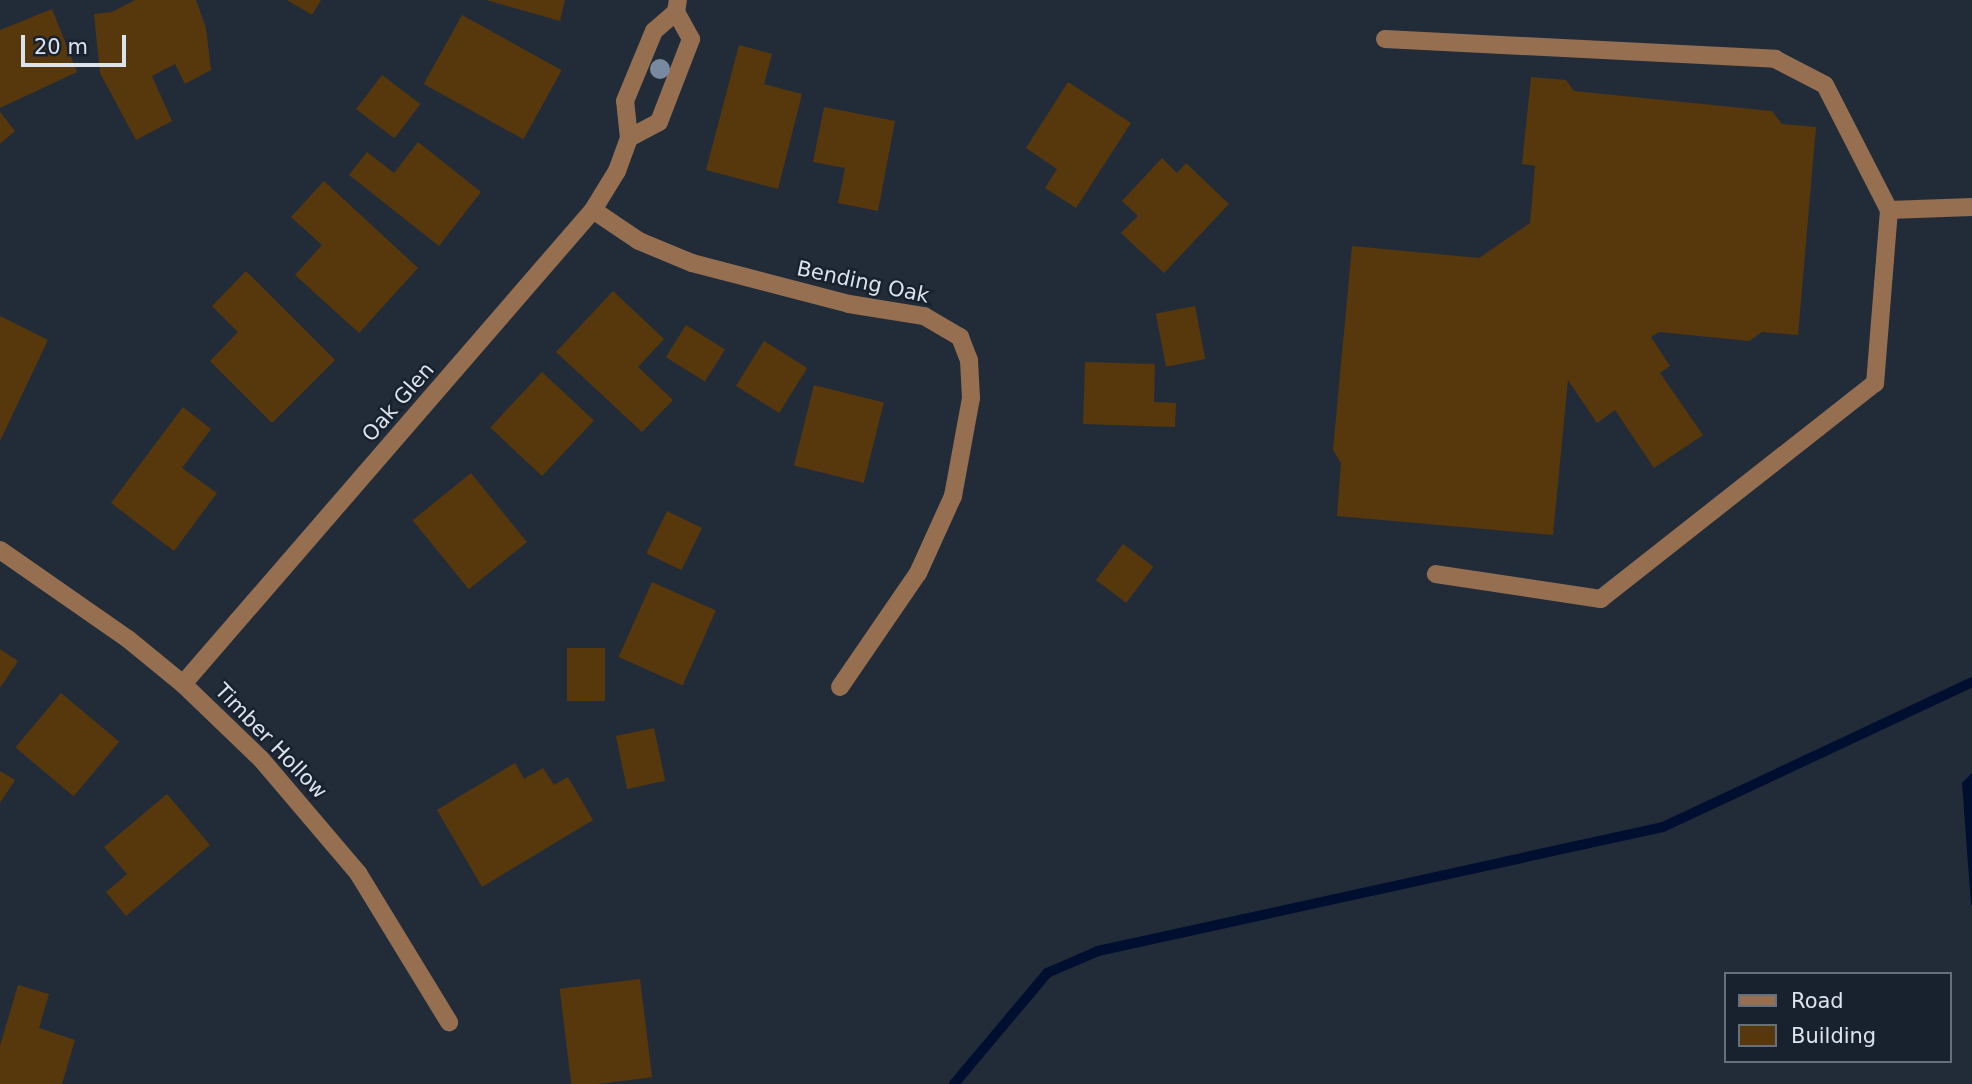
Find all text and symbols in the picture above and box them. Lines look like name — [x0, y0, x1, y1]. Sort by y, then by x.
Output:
scale bar — [24, 21, 130, 65]
text: 20 m — [34, 35, 88, 59]
street label: Bending Oak — [795, 256, 931, 308]
street label: Oak Glen — [357, 357, 439, 447]
street label: Timber Hollow — [210, 678, 332, 804]
legend — [1724, 972, 1951, 1063]
text: Road — [1791, 989, 1844, 1013]
text: Building — [1791, 1024, 1876, 1048]

